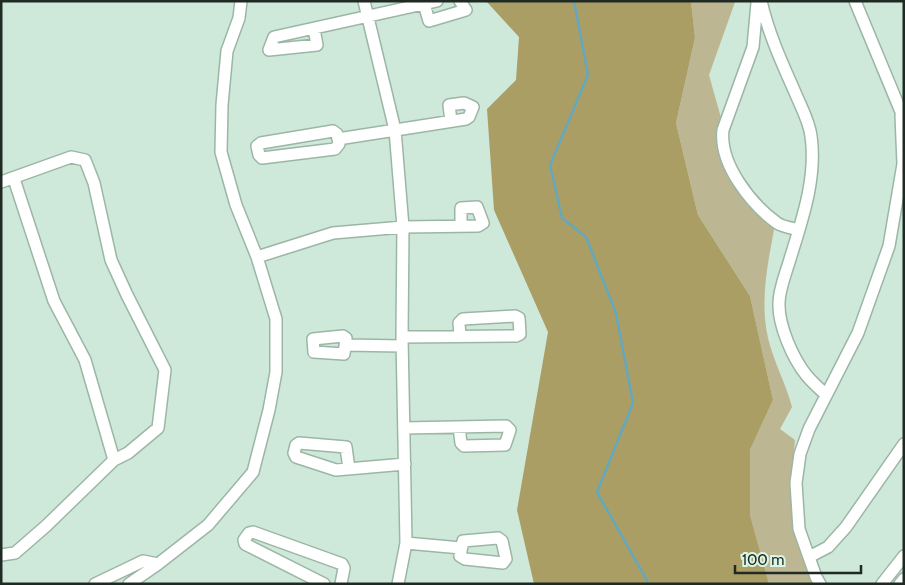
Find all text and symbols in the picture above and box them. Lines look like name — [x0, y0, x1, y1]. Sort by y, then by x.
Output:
scale bar — [735, 542, 861, 574]
text: 100 m — [742, 551, 784, 569]

